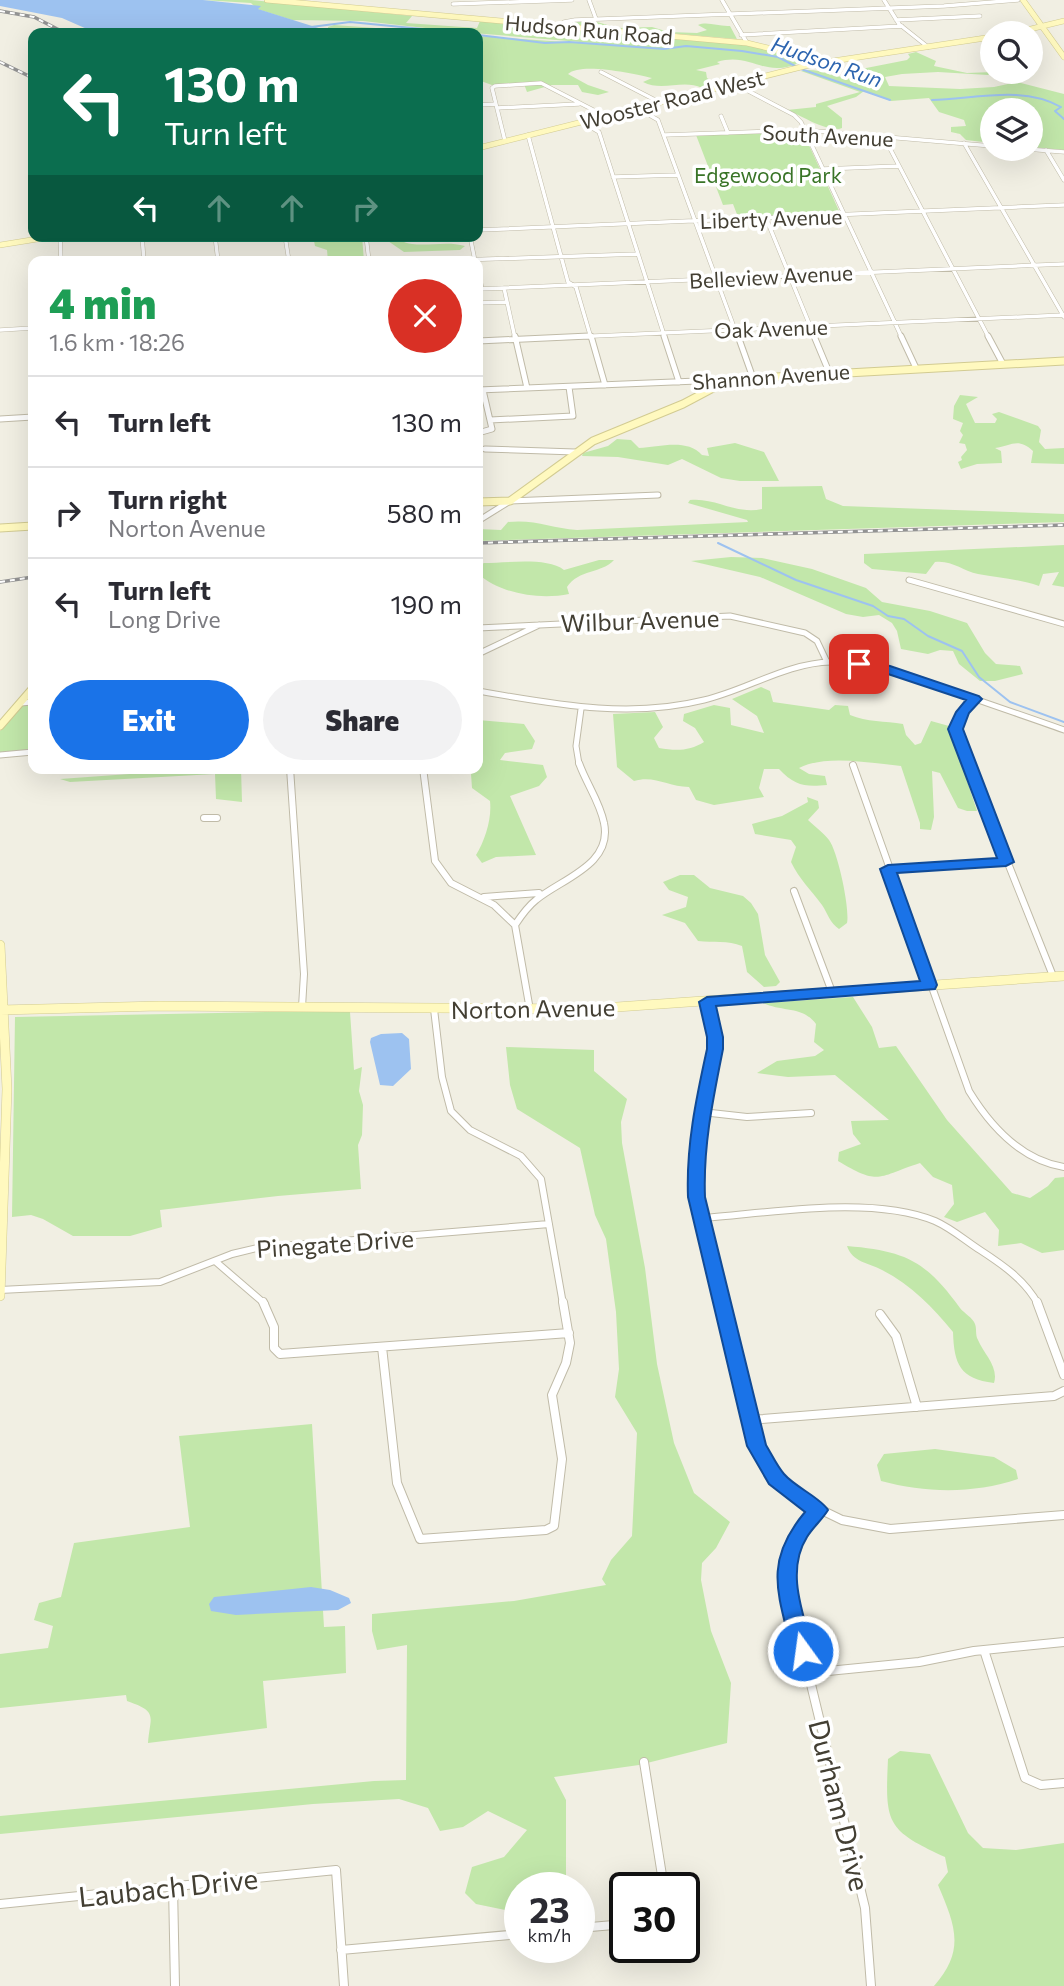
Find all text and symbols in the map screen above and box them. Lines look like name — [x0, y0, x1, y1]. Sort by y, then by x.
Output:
street label: Hudson Run Road — [504, 9, 674, 49]
map controls — [980, 21, 1043, 161]
button: search — [980, 21, 1043, 84]
water label: Hudson Run — [768, 30, 886, 92]
text: 130 m — [164, 52, 299, 112]
icon: left — [49, 56, 140, 147]
street label: Wooster Road West — [578, 64, 766, 134]
button: layers — [980, 98, 1043, 161]
text: Turn left — [164, 112, 288, 152]
street label: South Avenue — [762, 119, 894, 151]
park label: Edgewood Park — [694, 162, 842, 187]
icon: left — [127, 189, 165, 227]
icon: ahead — [200, 189, 238, 227]
icon: ahead — [273, 189, 311, 227]
icon: right — [346, 189, 384, 227]
street label: Liberty Avenue — [699, 203, 843, 233]
street label: Belleview Avenue — [688, 259, 854, 293]
text: 4 min — [49, 276, 156, 328]
button: close — [388, 279, 462, 353]
street label: Oak Avenue — [714, 314, 828, 342]
text: 1.6 km · 18:26 — [49, 328, 185, 356]
street label: Shannon Avenue — [691, 358, 851, 394]
icon: left — [49, 403, 87, 441]
text: Turn left — [108, 406, 211, 437]
text: 130 m — [391, 406, 462, 437]
text: Turn right — [108, 483, 227, 514]
icon: right — [49, 494, 87, 532]
text: 580 m — [387, 497, 462, 528]
text: Norton Avenue — [108, 514, 266, 542]
text: Turn left — [108, 574, 211, 605]
icon: left — [49, 585, 87, 623]
text: 190 m — [390, 588, 462, 619]
street label: Wilbur Avenue — [560, 603, 720, 637]
text: Long Drive — [108, 605, 221, 633]
pin — [829, 634, 889, 694]
icon: arrive — [840, 645, 878, 683]
button: Exit — [49, 680, 249, 760]
button: Share — [263, 680, 462, 760]
street label: Norton Avenue — [451, 992, 615, 1024]
street label: Pinegate Drive — [255, 1223, 415, 1263]
position arrow — [766, 1614, 840, 1688]
street label: Durham Drive — [802, 1716, 878, 1894]
street label: Laubach Drive — [77, 1861, 259, 1913]
speed limit sign: 30 — [609, 1872, 700, 1963]
text: 23 — [529, 1887, 570, 1930]
text: km/h — [528, 1924, 571, 1946]

